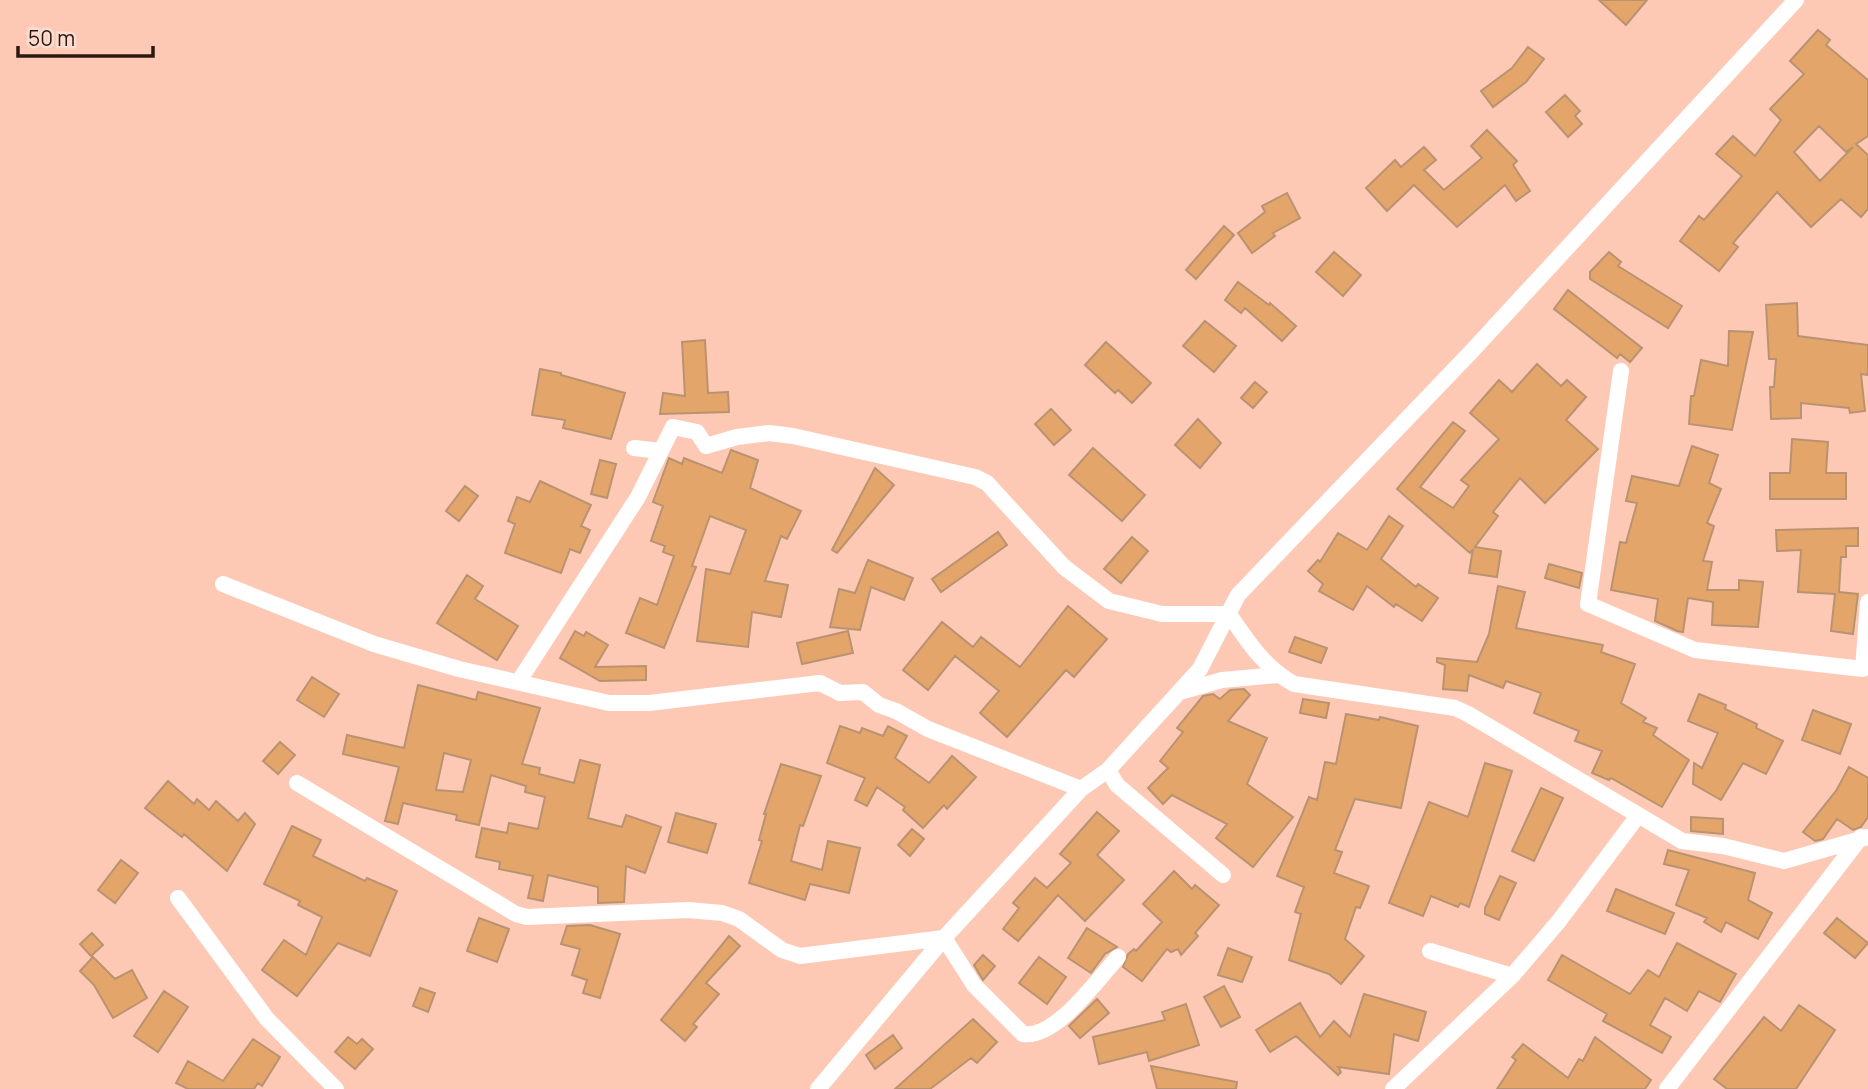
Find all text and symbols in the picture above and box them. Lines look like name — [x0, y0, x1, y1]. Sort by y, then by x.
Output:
scale bar — [18, 14, 152, 58]
text: 50 m — [28, 24, 75, 52]

